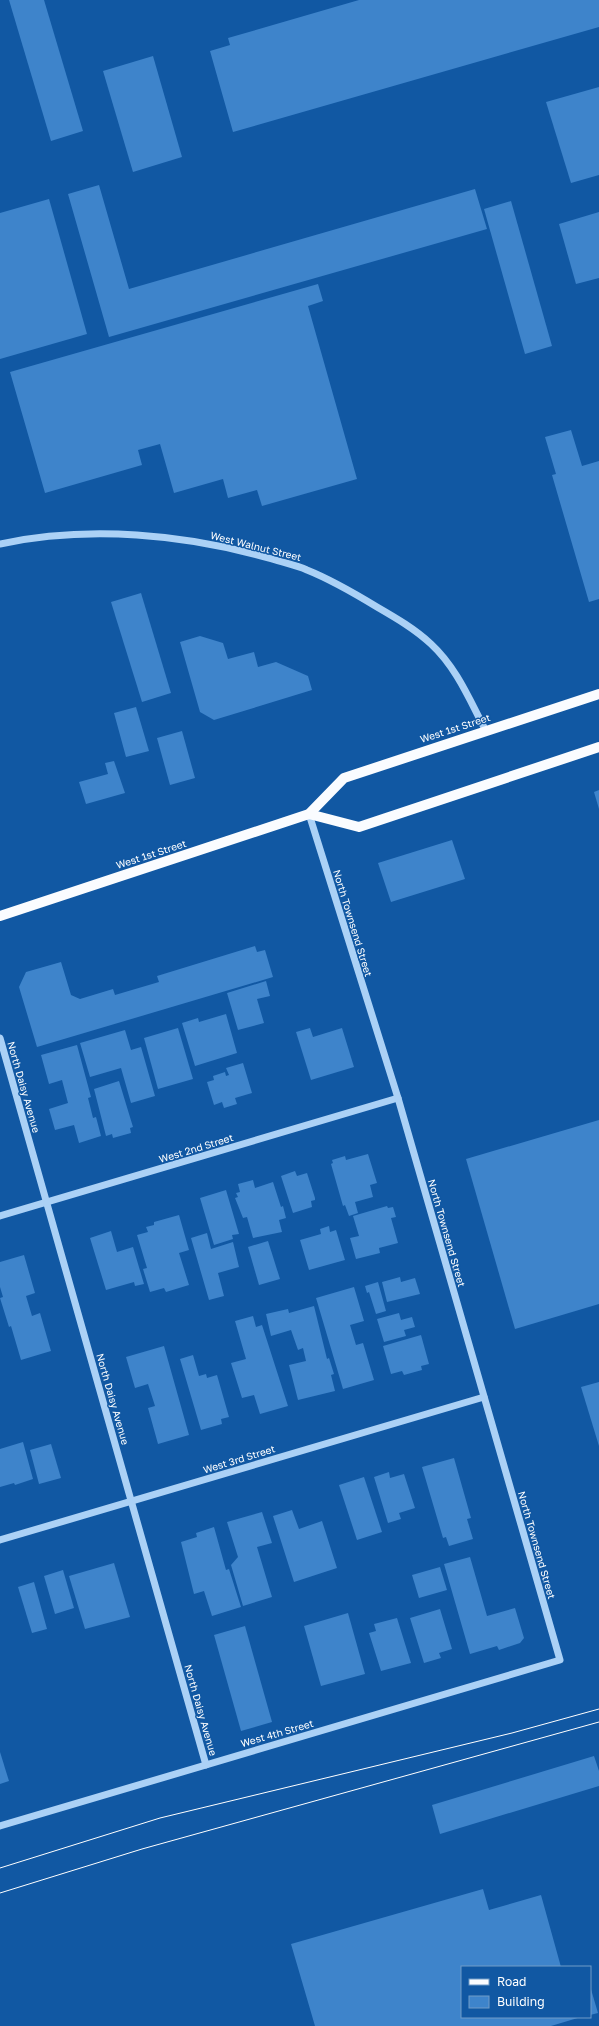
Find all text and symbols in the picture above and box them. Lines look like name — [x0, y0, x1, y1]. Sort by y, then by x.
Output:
street label: West Walnut Street — [209, 529, 303, 563]
street label: West 1st Street — [418, 711, 492, 745]
street label: West 1st Street — [114, 837, 188, 871]
street label: North Townsend Street — [331, 868, 375, 978]
street label: North Daisy Avenue — [5, 1040, 43, 1134]
street label: West 2nd Street — [157, 1131, 235, 1165]
street label: North Townsend Street — [426, 1178, 468, 1288]
street label: North Daisy Avenue — [94, 1352, 132, 1446]
street label: West 3rd Street — [202, 1442, 276, 1476]
street label: North Townsend Street — [516, 1490, 558, 1600]
street label: North Daisy Avenue — [182, 1663, 220, 1757]
street label: West 4th Street — [239, 1717, 315, 1749]
legend — [461, 1966, 591, 2018]
text: Road — [497, 1974, 526, 1989]
text: Building — [497, 1994, 545, 2009]

